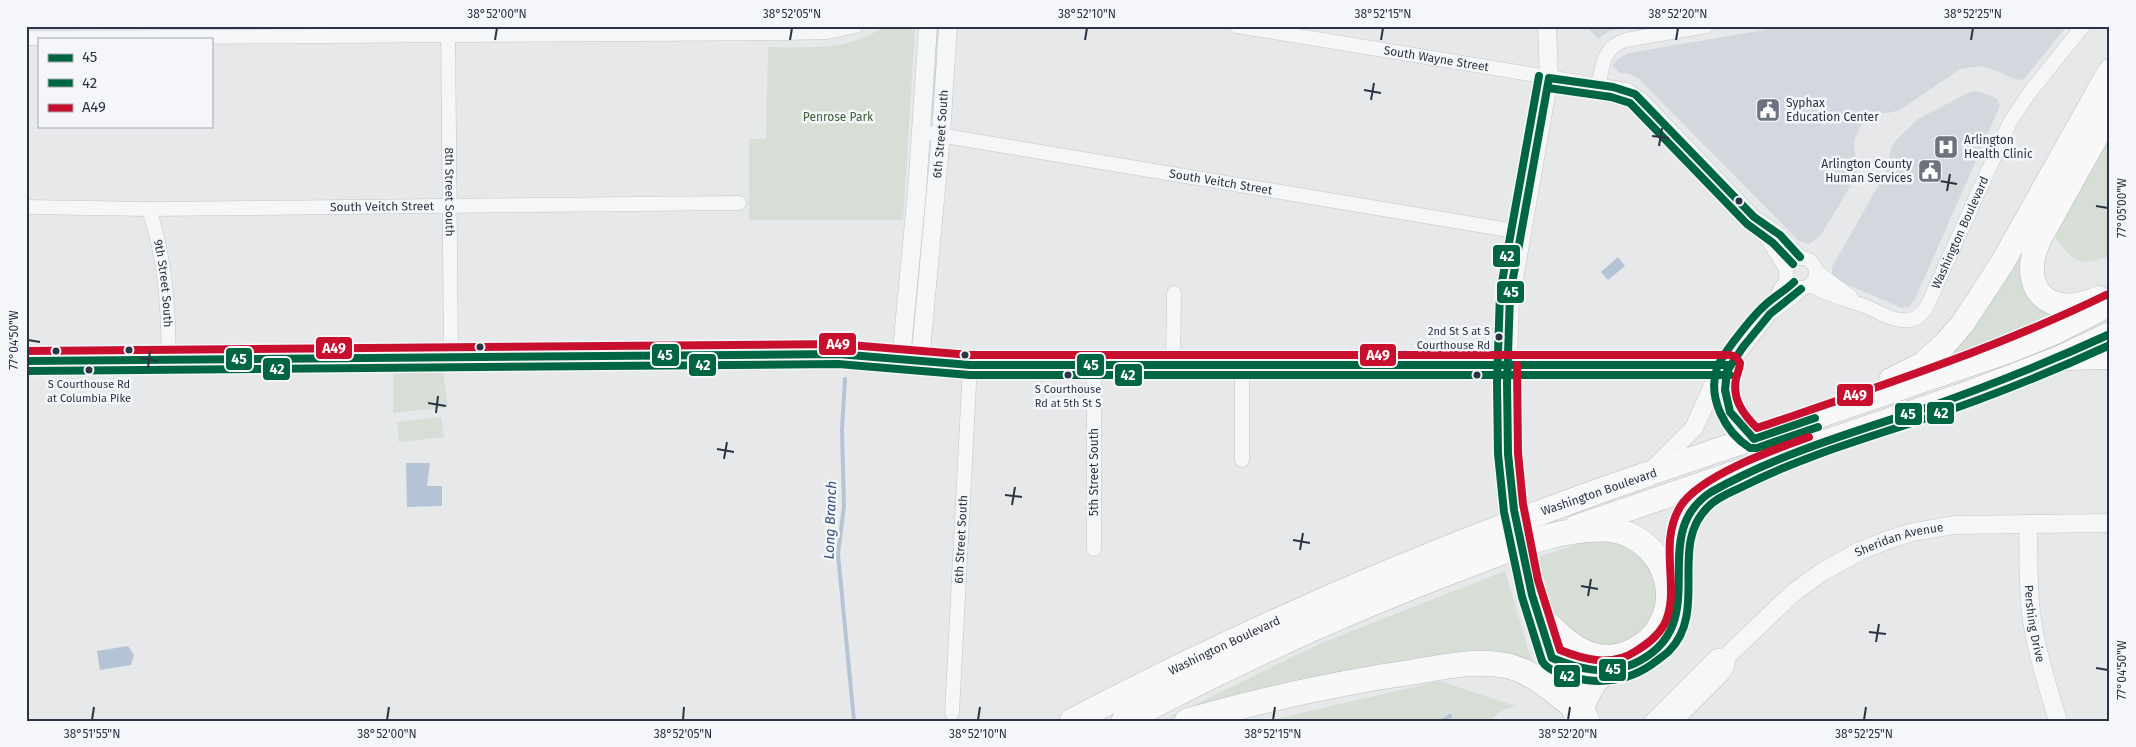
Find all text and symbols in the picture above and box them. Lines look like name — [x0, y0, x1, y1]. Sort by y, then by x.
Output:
text: 38°52'00"N — [467, 7, 527, 21]
text: 38°52'05"N — [763, 7, 821, 21]
text: 38°52'10"N — [1058, 7, 1116, 21]
text: 38°52'15"N — [1354, 7, 1412, 21]
text: 38°52'20"N — [1649, 7, 1707, 21]
text: 38°52'25"N — [1944, 7, 2002, 21]
legend — [38, 38, 212, 128]
street label: South Wayne Street — [1383, 43, 1491, 74]
text: 45 — [82, 48, 97, 66]
text: 42 — [82, 74, 97, 92]
street label: 6th Street South — [930, 89, 951, 179]
place label: Syphax Education Center — [1786, 96, 1879, 124]
public building icon: Syphax Education Center — [1755, 97, 1781, 123]
text: A49 — [82, 98, 106, 116]
park label: Penrose Park — [803, 110, 874, 124]
place label: Arlington Health Clinic — [1964, 133, 2033, 161]
hospital icon: Arlington Health Clinic — [1933, 134, 1959, 160]
street label: 8th Street South — [442, 147, 457, 237]
place label: Arlington County Human Services — [1821, 157, 1912, 185]
public building icon: Arlington County Human Services — [1917, 158, 1943, 184]
street label: South Veitch Street — [1168, 167, 1274, 198]
street label: Washington Boulevard — [1929, 174, 1992, 291]
text: 77°05'00"W — [2115, 178, 2129, 238]
unlabelled marker — [1734, 196, 1744, 206]
street label: South Veitch Street — [330, 199, 435, 214]
street label: 9th Street South — [151, 238, 175, 328]
line badge: 42 — [1492, 244, 1521, 268]
text: 42 — [1500, 248, 1514, 265]
line badge: 45 — [1496, 280, 1525, 304]
text: 45 — [1503, 284, 1519, 301]
text: 77°04'50"W — [7, 310, 21, 370]
place label: 2nd St S at S Courthouse Rd — [1417, 325, 1490, 352]
line badge: A49 — [818, 332, 857, 356]
marker: 2nd St S at S Courthouse Rd — [1494, 332, 1504, 342]
line badge: A49 — [315, 336, 353, 360]
text: A49 — [825, 336, 850, 353]
text: A49 — [321, 340, 346, 357]
unlabelled marker — [475, 342, 485, 352]
line badge: 45 — [651, 343, 680, 367]
line badge: A49 — [1359, 343, 1397, 367]
unlabelled marker — [124, 345, 134, 355]
unlabelled marker — [51, 346, 61, 356]
line badge: 45 — [225, 347, 253, 371]
text: 45 — [657, 347, 673, 364]
text: A49 — [1365, 347, 1390, 364]
unlabelled marker — [960, 350, 970, 360]
text: 45 — [231, 351, 247, 368]
line badge: 42 — [688, 353, 717, 377]
line badge: 45 — [1076, 353, 1105, 377]
line badge: 42 — [262, 357, 291, 381]
text: 42 — [696, 357, 710, 374]
text: 45 — [1083, 357, 1099, 374]
text: 42 — [270, 361, 284, 378]
line badge: 42 — [1114, 363, 1143, 387]
marker: S Courthouse Rd at Columbia Pike — [84, 365, 94, 375]
text: 42 — [1121, 367, 1135, 384]
marker: S Courthouse Rd at 5th St S — [1063, 370, 1073, 380]
unlabelled marker — [1472, 370, 1482, 380]
place label: S Courthouse Rd at Columbia Pike — [47, 378, 131, 405]
place label: S Courthouse Rd at 5th St S — [1035, 383, 1101, 410]
line badge: A49 — [1836, 383, 1874, 407]
text: A49 — [1842, 387, 1867, 404]
line badge: 42 — [1926, 401, 1955, 425]
line badge: 45 — [1894, 402, 1923, 426]
text: 42 — [1934, 405, 1948, 422]
text: 45 — [1900, 406, 1916, 423]
street label: 5th Street South — [1087, 428, 1101, 516]
street label: Washington Boulevard — [1539, 466, 1659, 518]
water label: Long Branch — [821, 480, 840, 560]
street label: 6th Street South — [952, 495, 970, 584]
street label: Sheridan Avenue — [1852, 520, 1944, 560]
street label: Pershing Drive — [2022, 585, 2048, 664]
street label: Washington Boulevard — [1166, 613, 1282, 678]
text: 77°04'50"W — [2115, 640, 2129, 700]
line badge: 45 — [1598, 658, 1627, 682]
text: 45 — [1605, 661, 1621, 678]
line badge: 42 — [1553, 664, 1581, 688]
text: 42 — [1560, 668, 1574, 685]
text: 38°51'55"N — [64, 727, 120, 741]
text: 38°52'00"N — [357, 727, 417, 741]
text: 38°52'05"N — [654, 727, 712, 741]
text: 38°52'10"N — [949, 727, 1007, 741]
text: 38°52'15"N — [1244, 727, 1302, 741]
text: 38°52'20"N — [1539, 727, 1597, 741]
text: 38°52'25"N — [1835, 727, 1893, 741]

